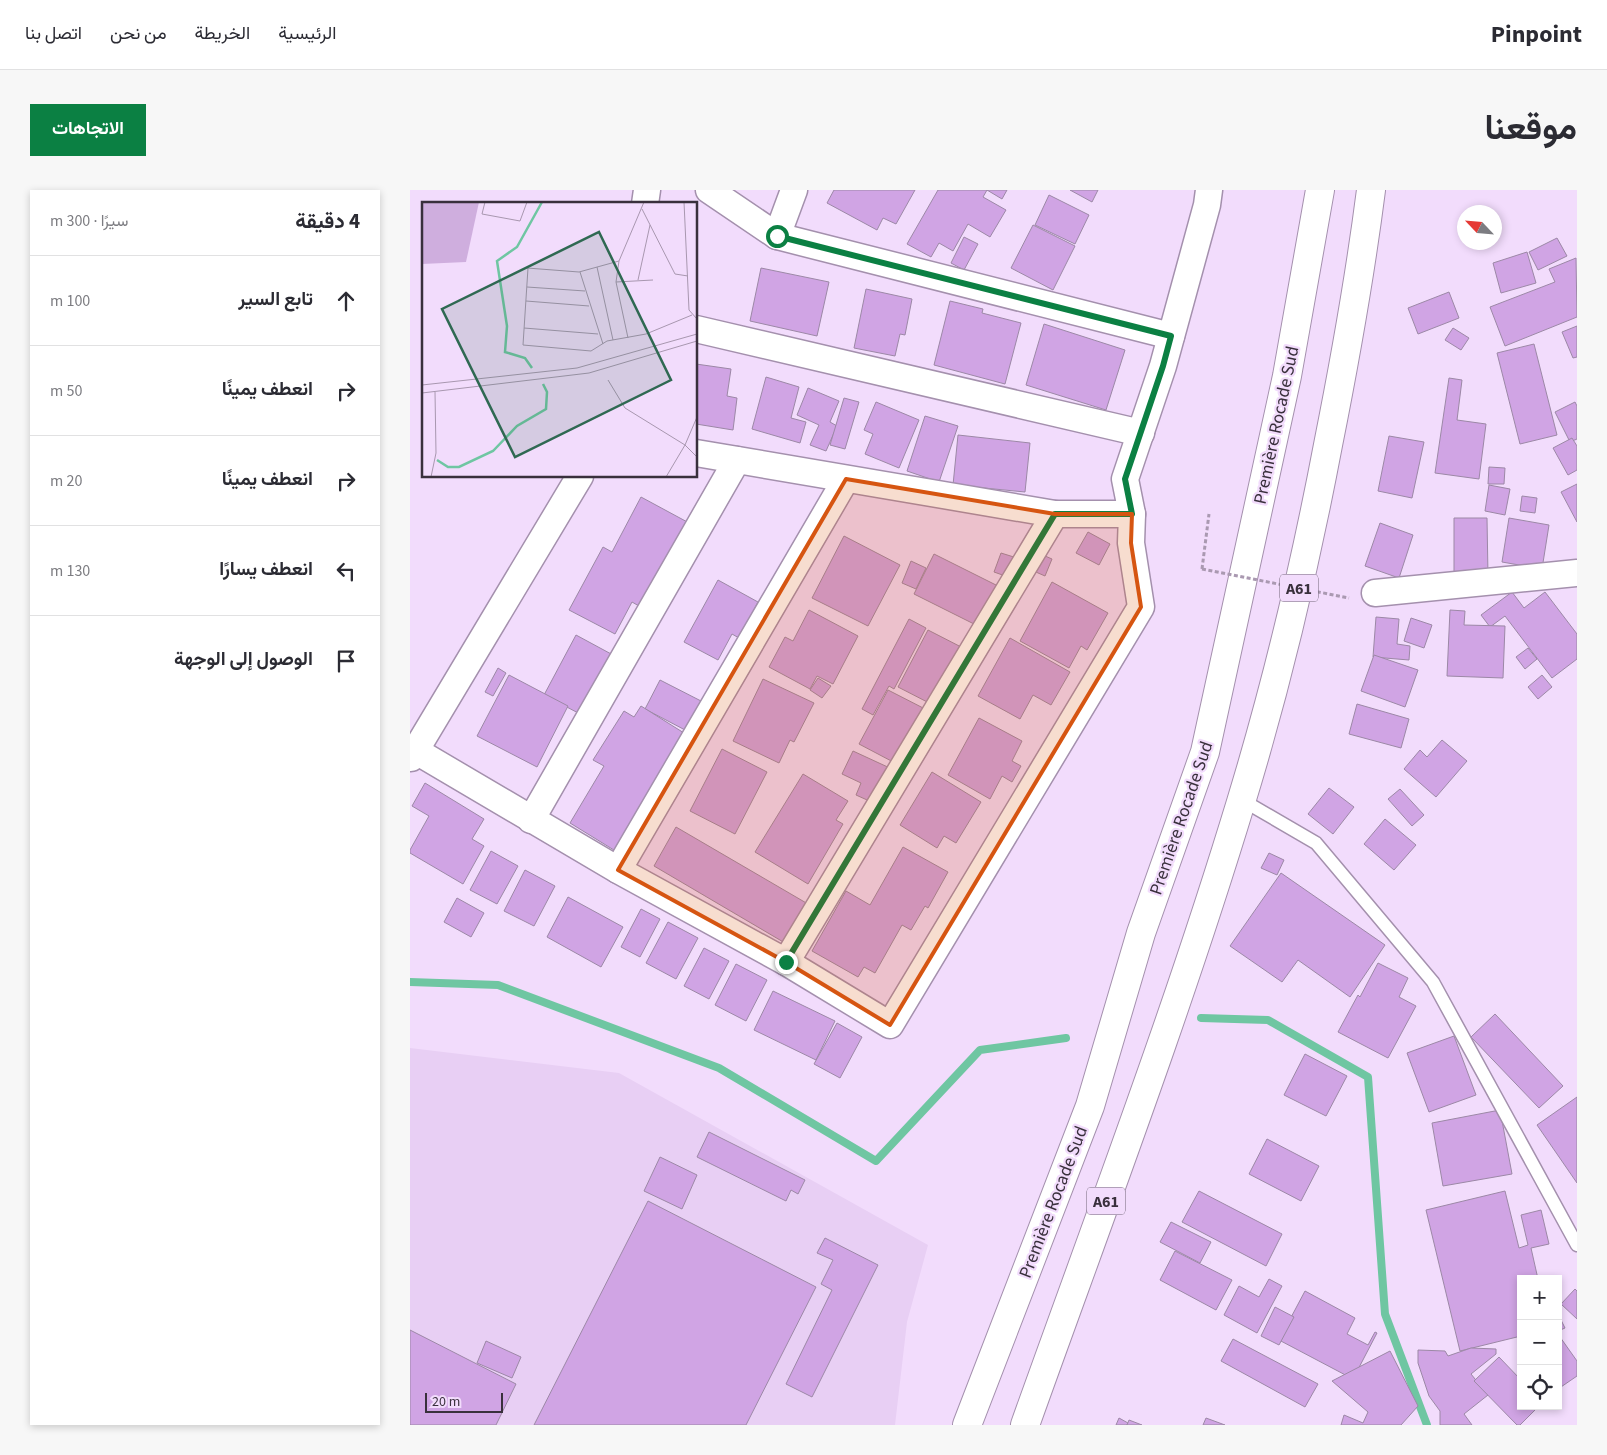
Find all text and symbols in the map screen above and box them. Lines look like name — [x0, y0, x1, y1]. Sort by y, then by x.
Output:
text: Pinpoint — [1491, 17, 1582, 52]
text: اتصل بنا — [25, 21, 82, 46]
text: من نحن — [110, 21, 167, 46]
text: الخريطة — [195, 21, 250, 46]
text: الرئيسية — [278, 21, 336, 46]
text: موقعنا — [1484, 103, 1577, 153]
button: الاتجاهات — [30, 104, 146, 156]
inset map — [422, 202, 698, 478]
north arrow — [1457, 205, 1502, 250]
text: 4 دقيقة — [295, 206, 360, 236]
text: سيرًا · 300 m — [50, 210, 128, 232]
route start — [766, 225, 789, 248]
text: تابع السير — [238, 286, 313, 313]
icon: ahead — [332, 287, 360, 315]
text: 100 m — [50, 290, 90, 312]
street label: Première Rocade Sud — [1248, 344, 1305, 506]
text: انعطف يمينًا — [222, 376, 313, 403]
icon: right — [332, 377, 360, 405]
text: 50 m — [50, 380, 82, 402]
text: انعطف يمينًا — [222, 466, 313, 493]
icon: right — [332, 467, 360, 495]
text: 20 m — [50, 470, 82, 492]
text: انعطف يسارًا — [219, 556, 313, 583]
icon: left — [332, 557, 360, 585]
text: 130 m — [50, 560, 90, 582]
road number: A61 — [1280, 574, 1318, 602]
text: الوصول إلى الوجهة — [174, 646, 313, 673]
icon: arrive — [332, 647, 360, 675]
street label: Première Rocade Sud — [1143, 738, 1219, 898]
route end — [775, 951, 798, 974]
street label: Première Rocade Sud — [1013, 1123, 1094, 1282]
road number: A61 — [1087, 1188, 1125, 1214]
map controls — [1517, 1275, 1562, 1410]
button: + — [1517, 1275, 1562, 1320]
button: − — [1517, 1320, 1562, 1365]
button: locate — [1517, 1365, 1562, 1410]
scale bar — [425, 1390, 502, 1413]
text: 20 m — [432, 1392, 460, 1412]

